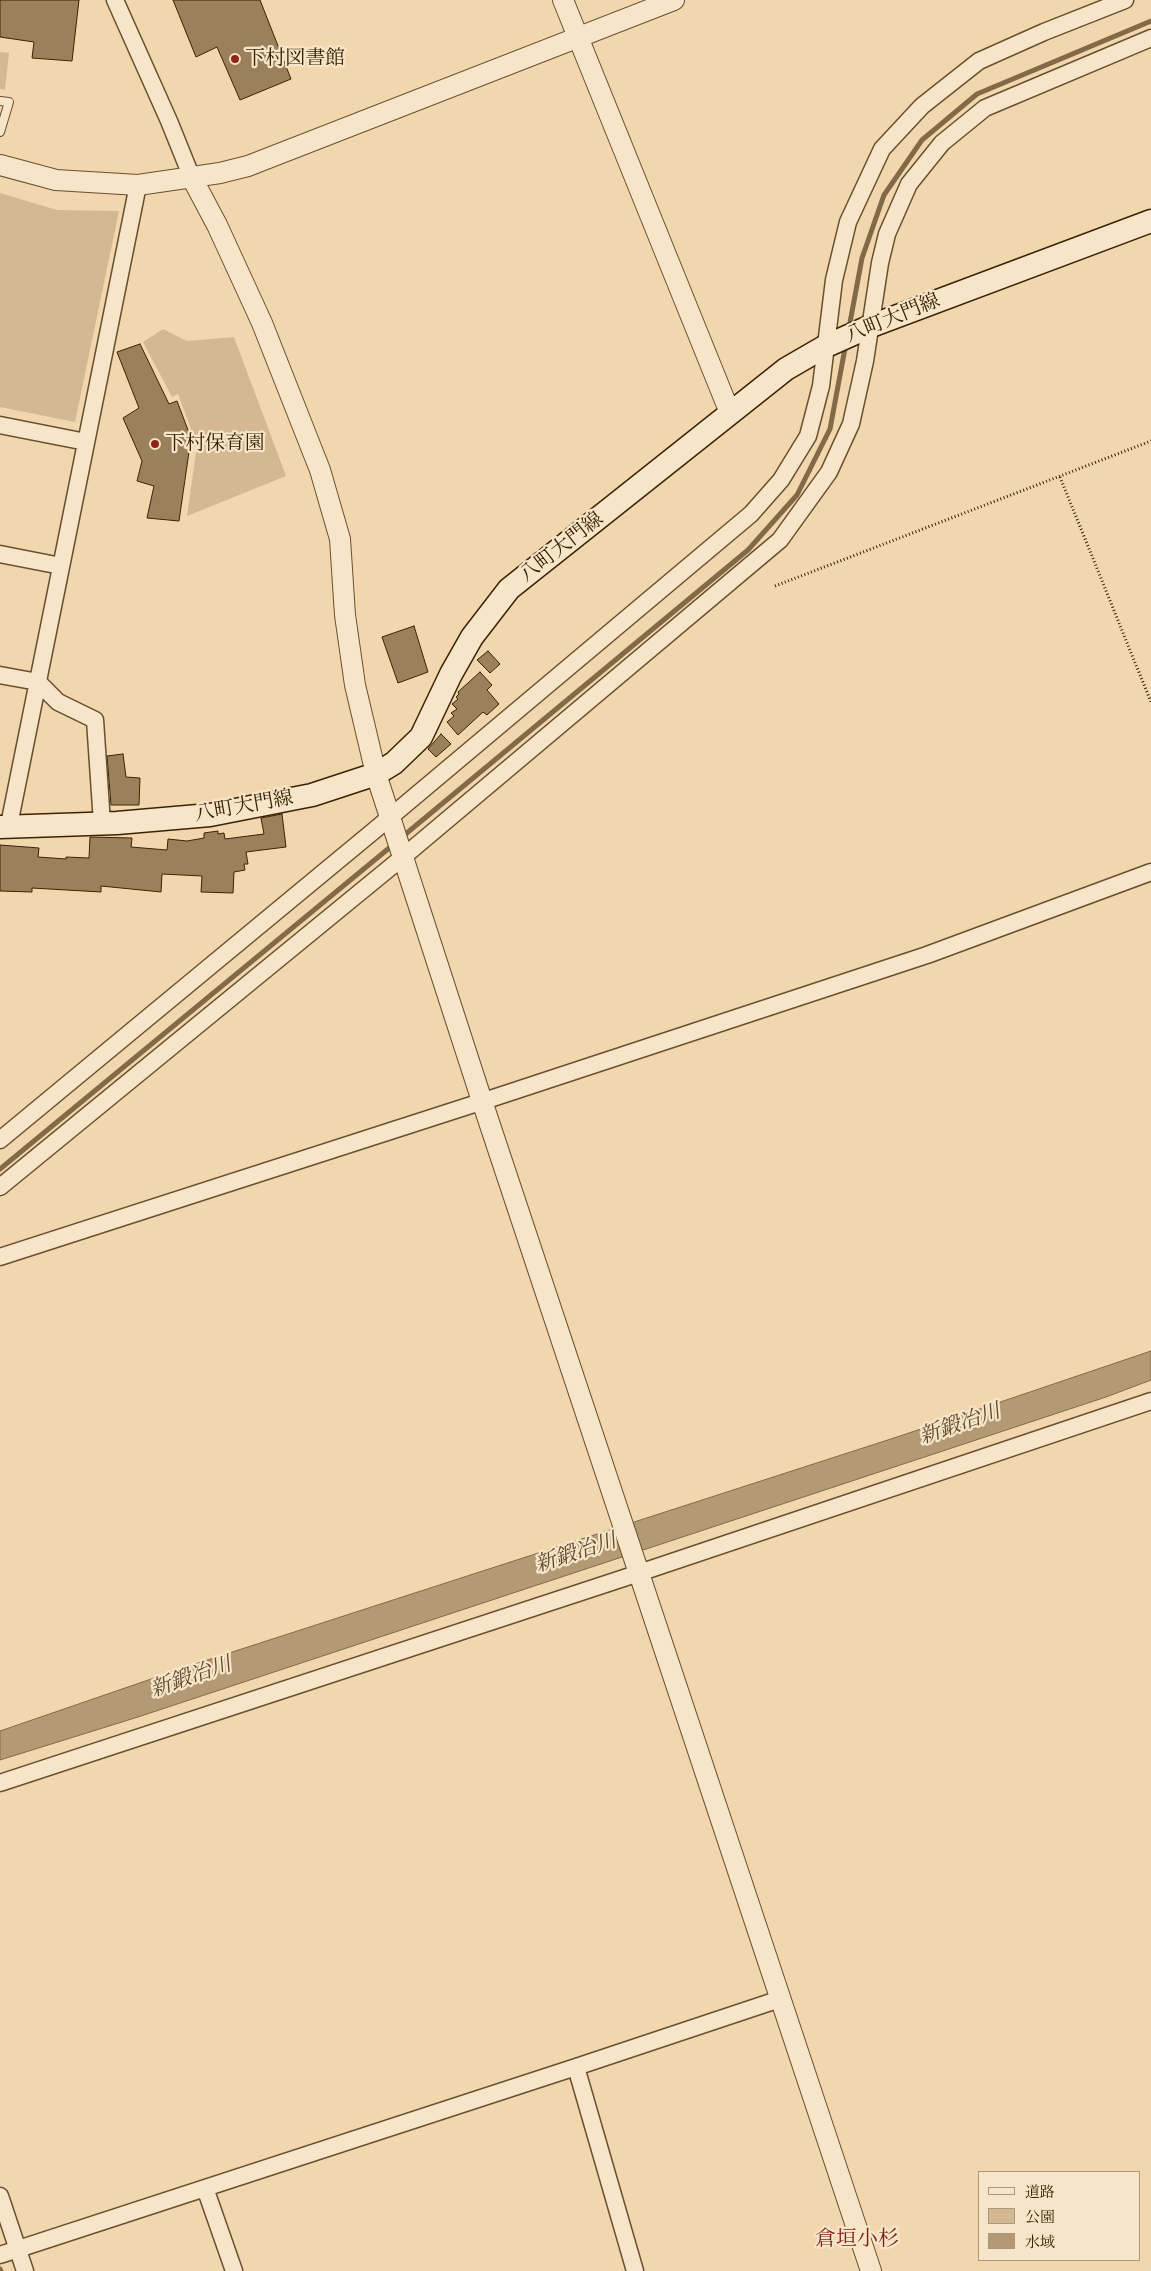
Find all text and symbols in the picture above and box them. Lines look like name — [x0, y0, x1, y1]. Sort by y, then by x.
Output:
place label: 下村図書館 — [245, 47, 345, 71]
marker: 下村図書館 — [229, 53, 241, 65]
street label: 八町大門線 — [842, 289, 944, 349]
place label: 下村保育園 — [165, 432, 265, 456]
marker: 下村保育園 — [149, 438, 161, 450]
street label: 八町大門線 — [515, 508, 609, 588]
street label: 八町大門線 — [193, 786, 295, 828]
water label: 新鍛冶川 — [916, 1399, 1004, 1451]
water label: 新鍛冶川 — [532, 1529, 620, 1579]
water label: 新鍛冶川 — [147, 1652, 235, 1704]
legend — [978, 2171, 1141, 2261]
text: 道路 — [1025, 2183, 1055, 2202]
text: 公園 — [1025, 2208, 1055, 2227]
district label: 倉垣小杉 — [815, 2227, 899, 2253]
text: 水域 — [1025, 2233, 1055, 2252]

